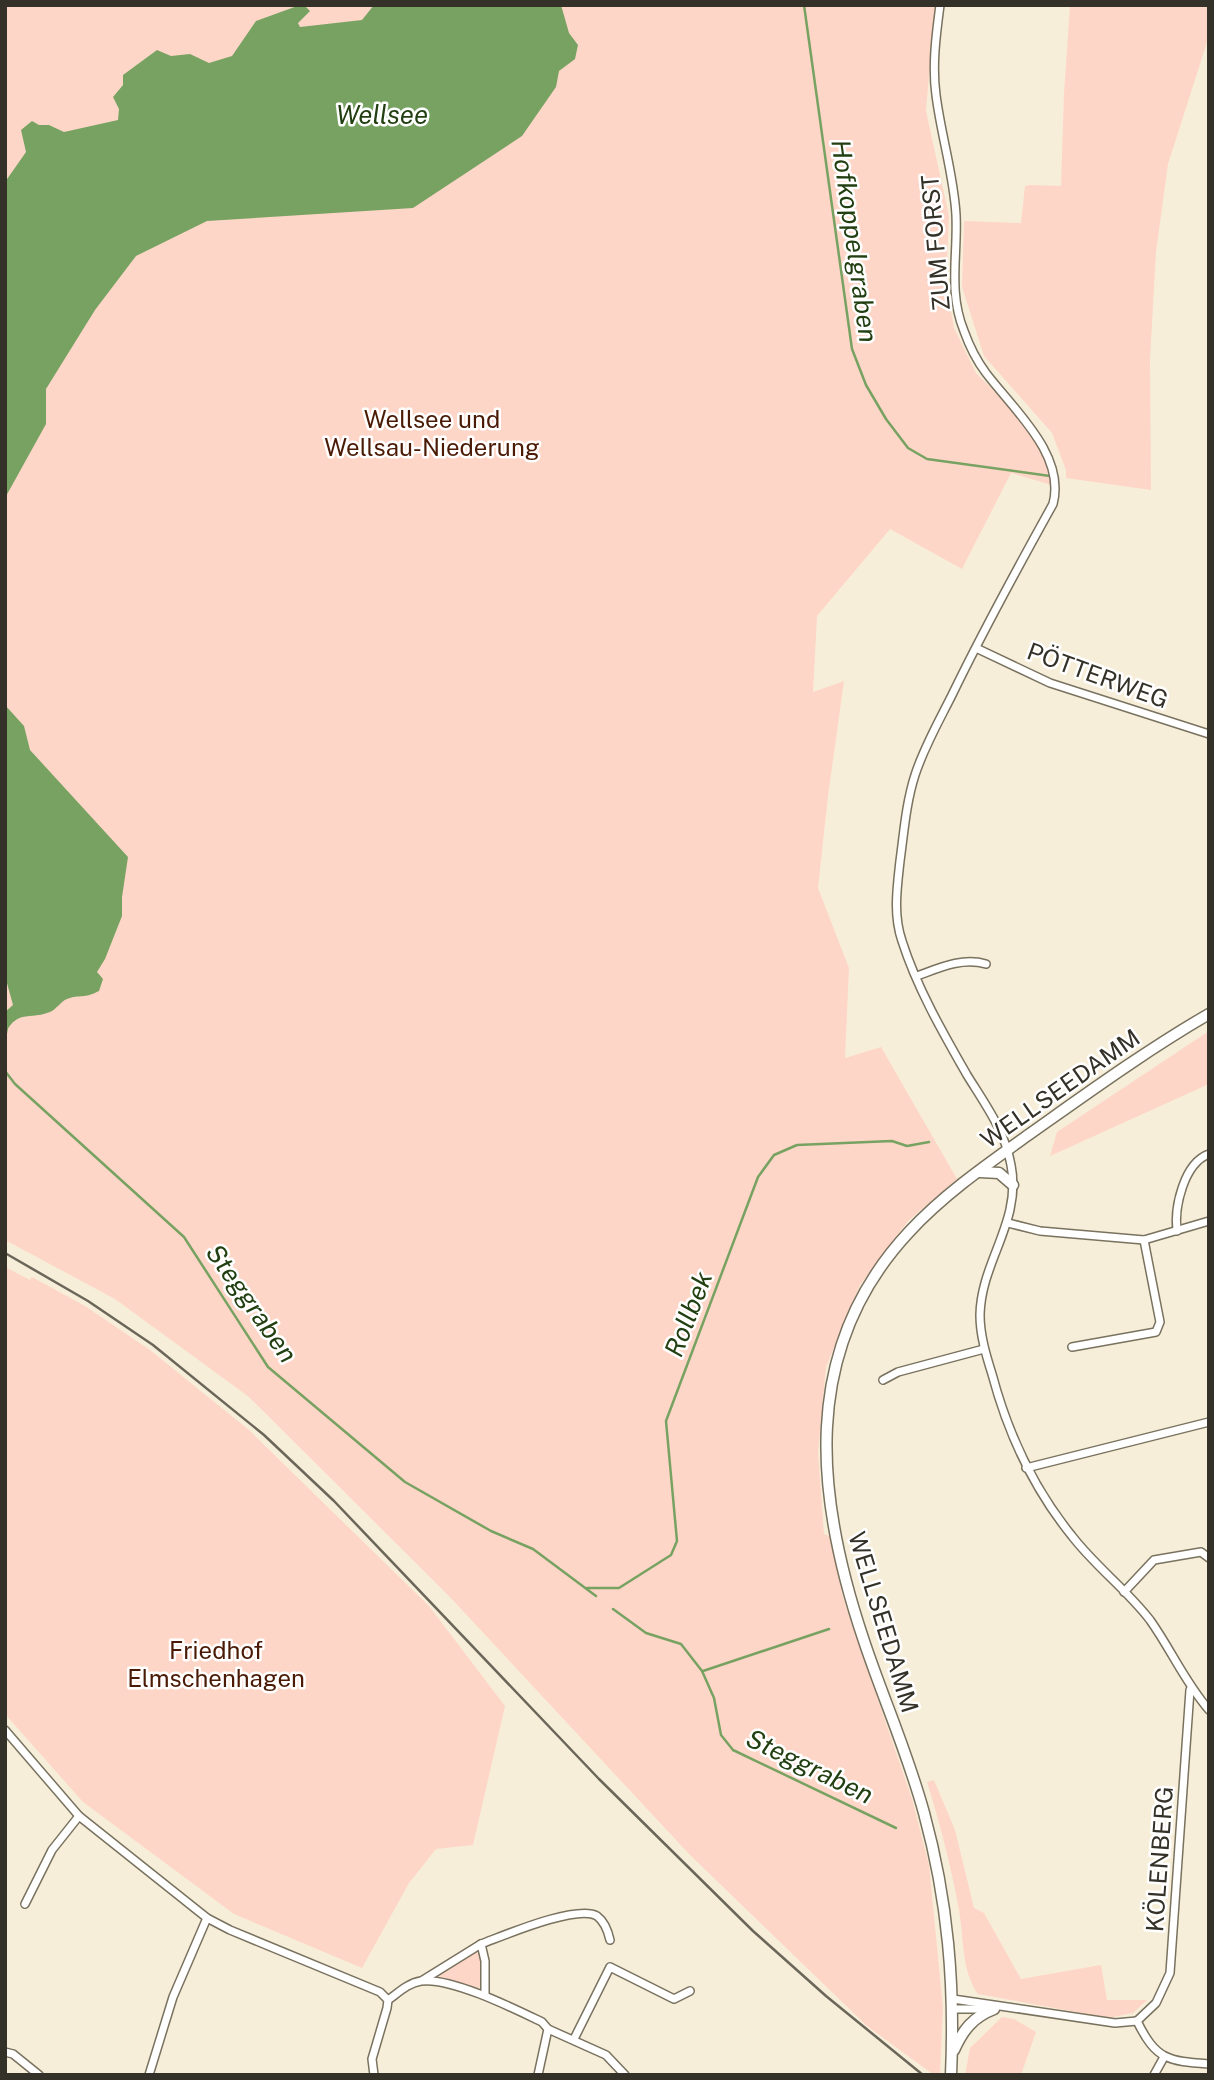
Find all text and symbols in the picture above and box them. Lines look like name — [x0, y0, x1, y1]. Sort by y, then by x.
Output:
water label: Wellsee — [336, 99, 428, 130]
water label: Hofkoppelgraben — [825, 138, 885, 344]
street label: ZUM FORST — [915, 174, 955, 312]
park label: Wellsee und Wellsau-Niederung — [324, 405, 540, 461]
street label: PÖTTERWEG — [1024, 636, 1173, 714]
street label: WELLSEEDAMM — [975, 1023, 1145, 1153]
water label: Steggraben — [200, 1238, 304, 1368]
water label: Rollbek — [658, 1267, 718, 1361]
street label: WELLSEEDAMM — [843, 1528, 925, 1716]
park label: Friedhof Elmschenhagen — [127, 1636, 305, 1692]
water label: Steggraben — [741, 1722, 879, 1810]
street label: KÖLENBERG — [1139, 1785, 1178, 1933]

